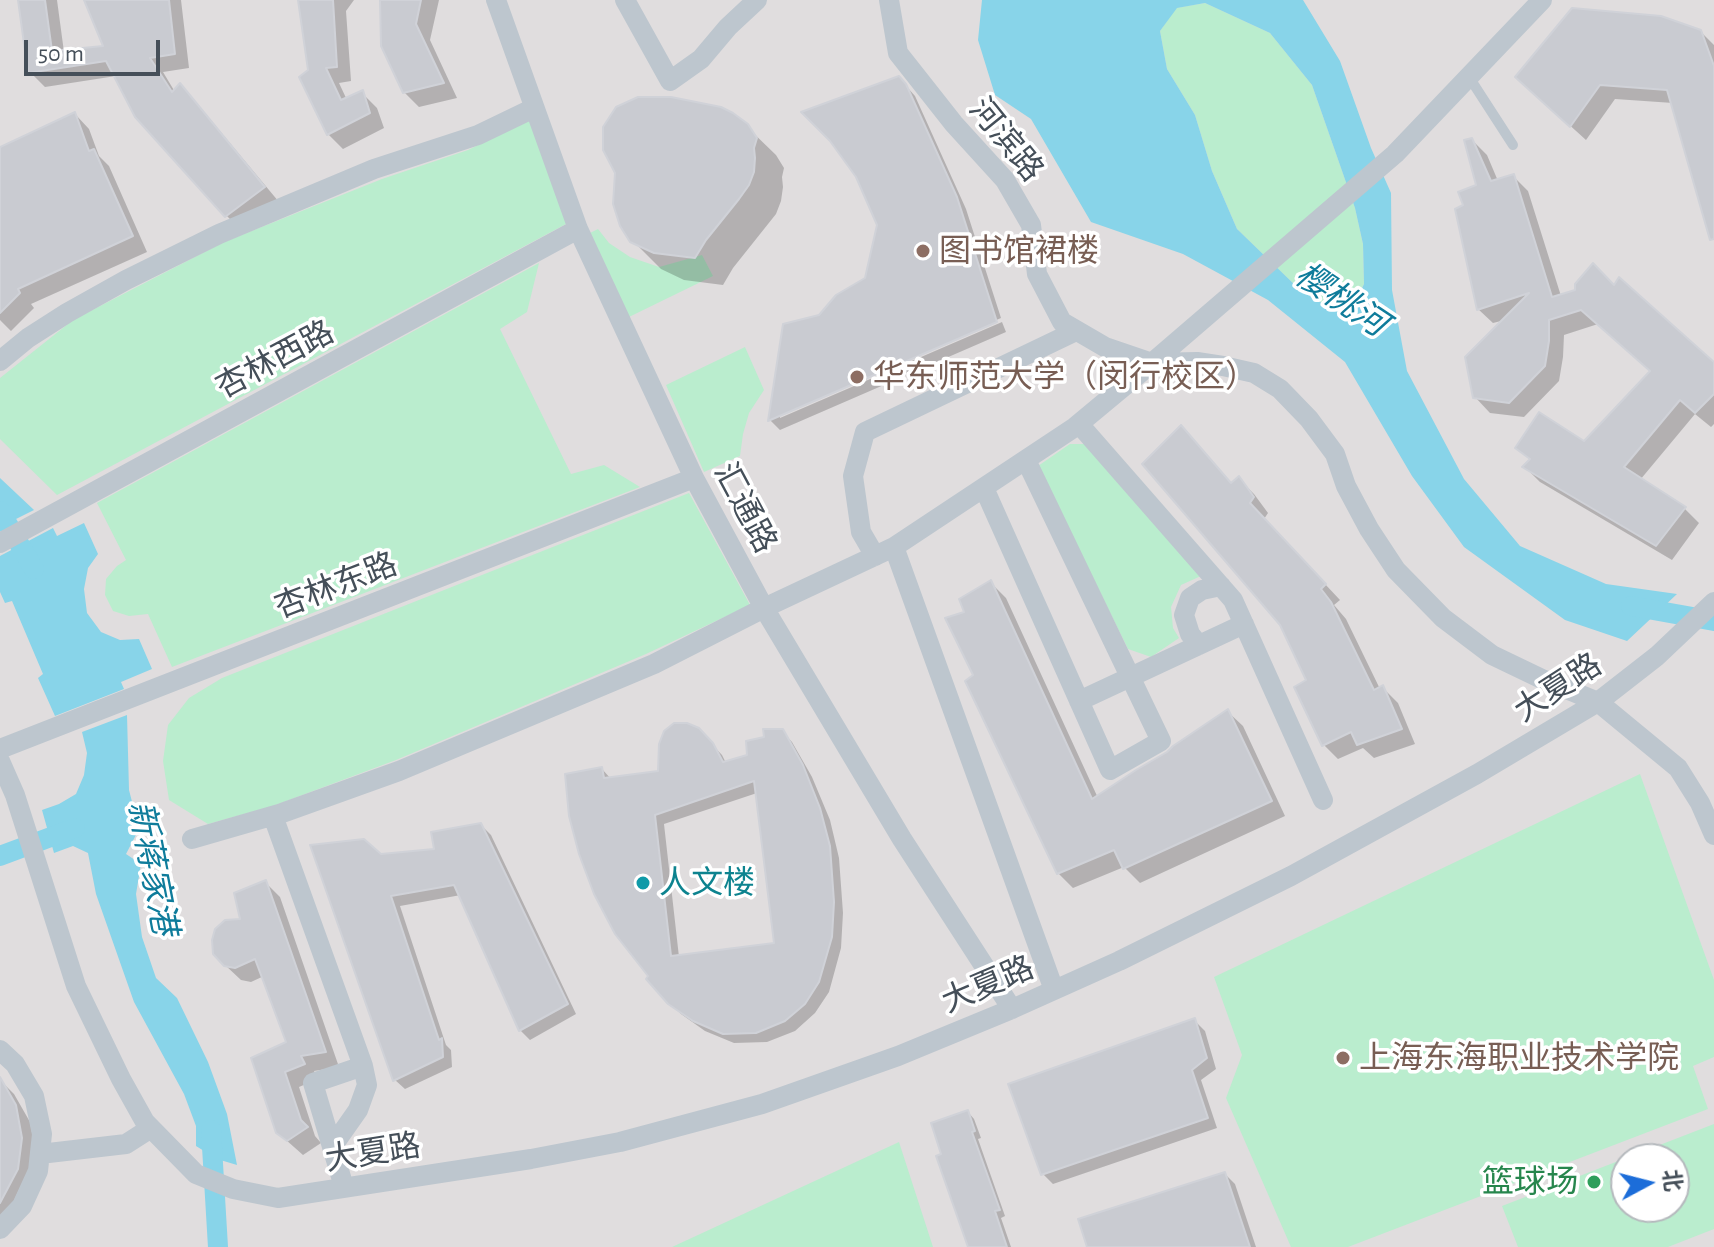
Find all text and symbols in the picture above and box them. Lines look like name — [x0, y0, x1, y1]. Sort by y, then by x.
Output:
scale bar — [28, 24, 164, 74]
text: 50 m — [38, 42, 84, 66]
street label: 河滨路 — [961, 91, 1051, 189]
place label: 图书馆裙楼 — [939, 232, 1099, 270]
marker: 图书馆裙楼 — [914, 242, 932, 260]
water label: 樱桃河 — [1287, 255, 1395, 345]
street label: 杏林西路 — [209, 313, 341, 407]
place label: 华东师范大学（闵行校区） — [873, 358, 1257, 396]
marker: 华东师范大学（闵行校区） — [848, 368, 866, 386]
street label: 汇通路 — [706, 457, 784, 559]
street label: 杏林东路 — [269, 545, 403, 627]
street label: 大夏路 — [1507, 646, 1609, 730]
water label: 新蒋家港 — [119, 797, 185, 939]
place label: 人文楼 — [659, 864, 755, 902]
marker: 人文楼 — [634, 874, 652, 892]
street label: 大夏路 — [936, 949, 1040, 1021]
place label: 上海东海职业技术学院 — [1359, 1039, 1679, 1077]
marker: 上海东海职业技术学院 — [1334, 1049, 1352, 1067]
street label: 大夏路 — [323, 1127, 423, 1179]
north arrow — [1610, 1143, 1690, 1223]
place label: 篮球场 — [1482, 1163, 1578, 1201]
text: 北 — [1660, 1168, 1684, 1193]
marker: 篮球场 — [1585, 1173, 1603, 1191]

